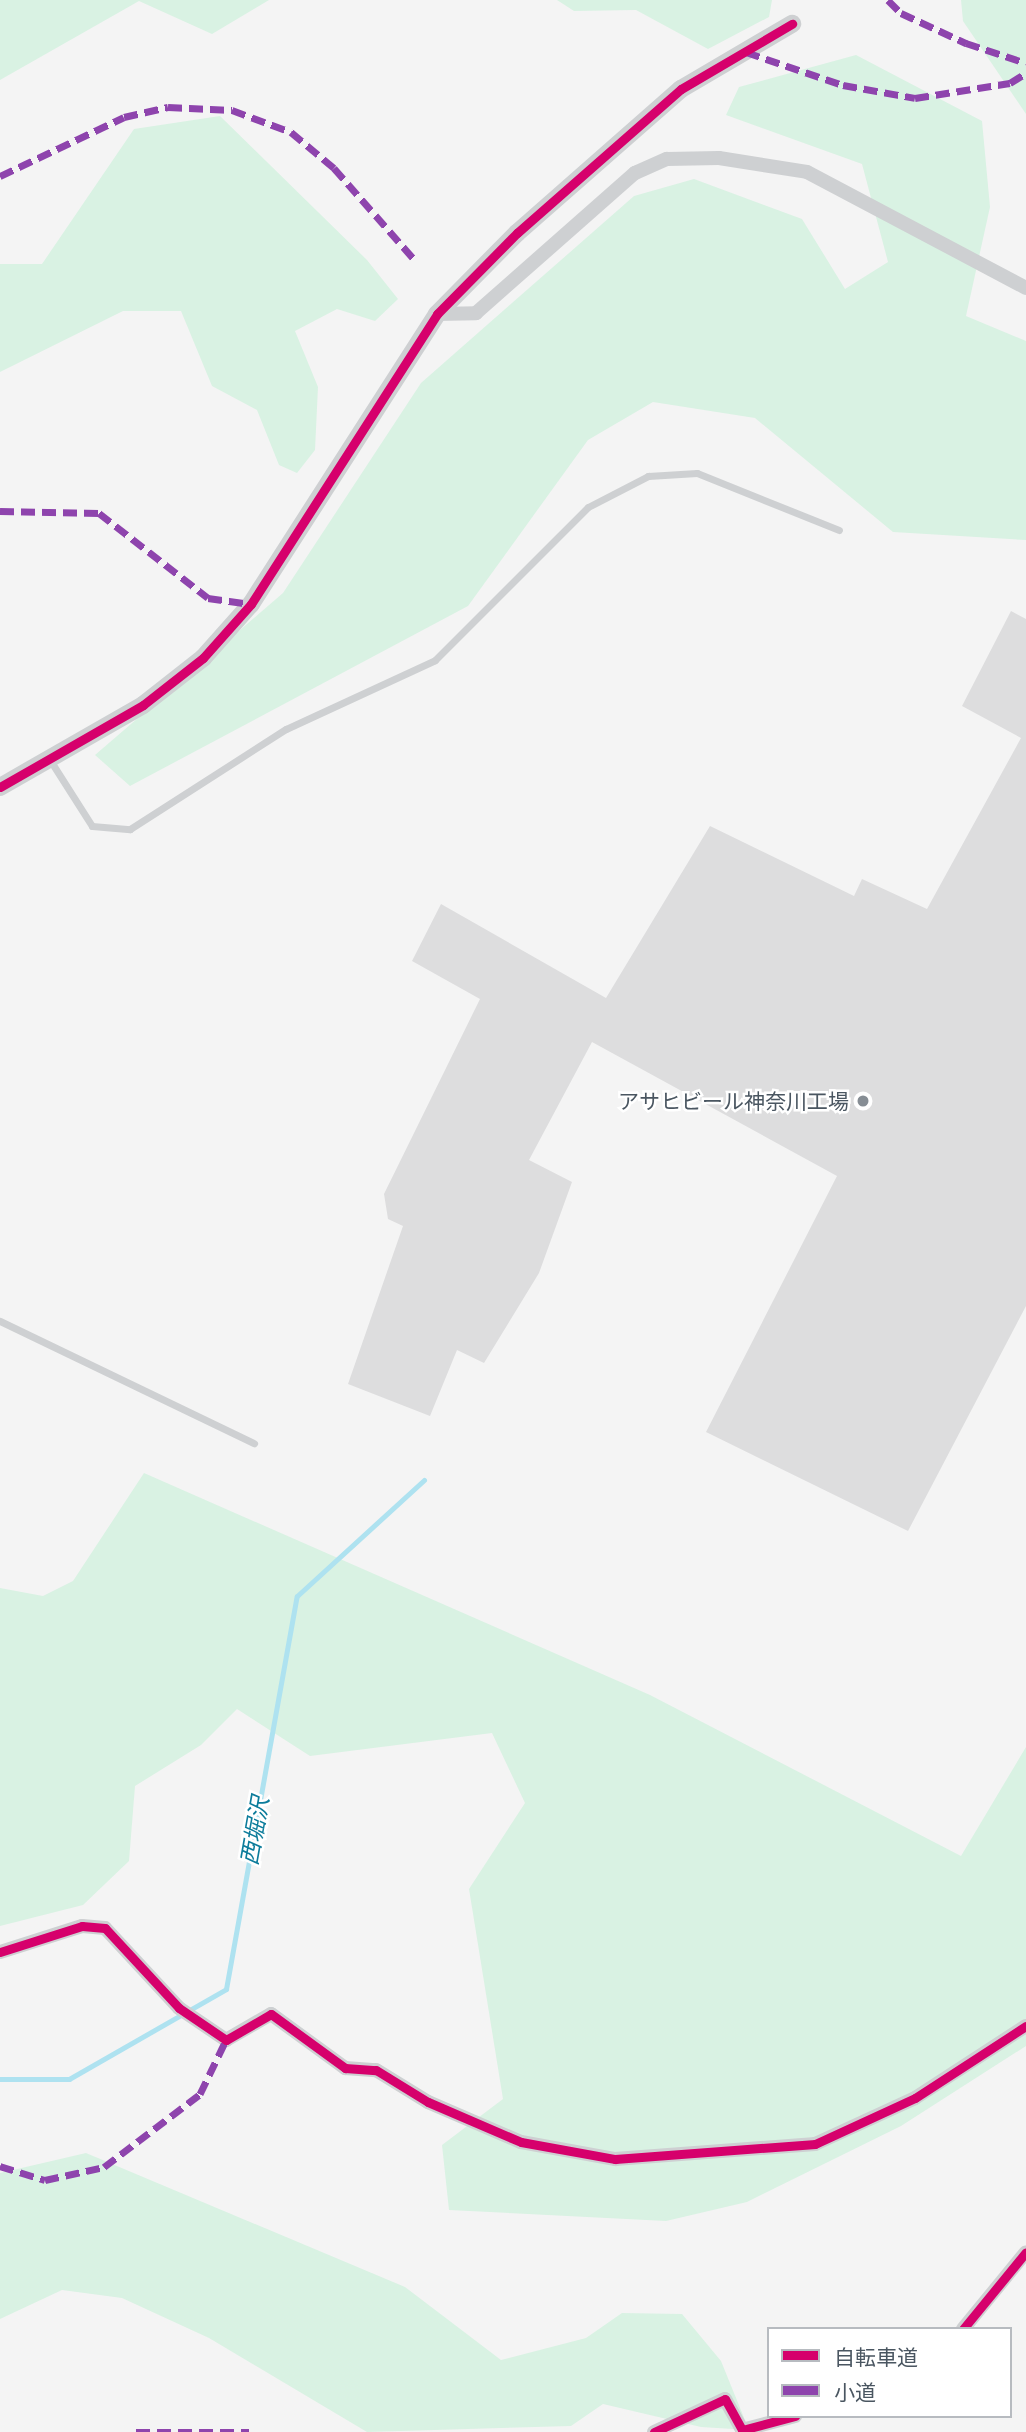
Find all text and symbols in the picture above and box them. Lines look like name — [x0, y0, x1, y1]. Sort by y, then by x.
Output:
place label: アサヒビール神奈川工場 — [618, 1088, 849, 1114]
marker: アサヒビール神奈川工場 — [855, 1093, 871, 1109]
water label: 西堀沢 — [235, 1795, 275, 1867]
legend — [767, 2327, 1012, 2418]
text: 自転車道 — [834, 2344, 918, 2370]
text: 小道 — [834, 2379, 876, 2405]

